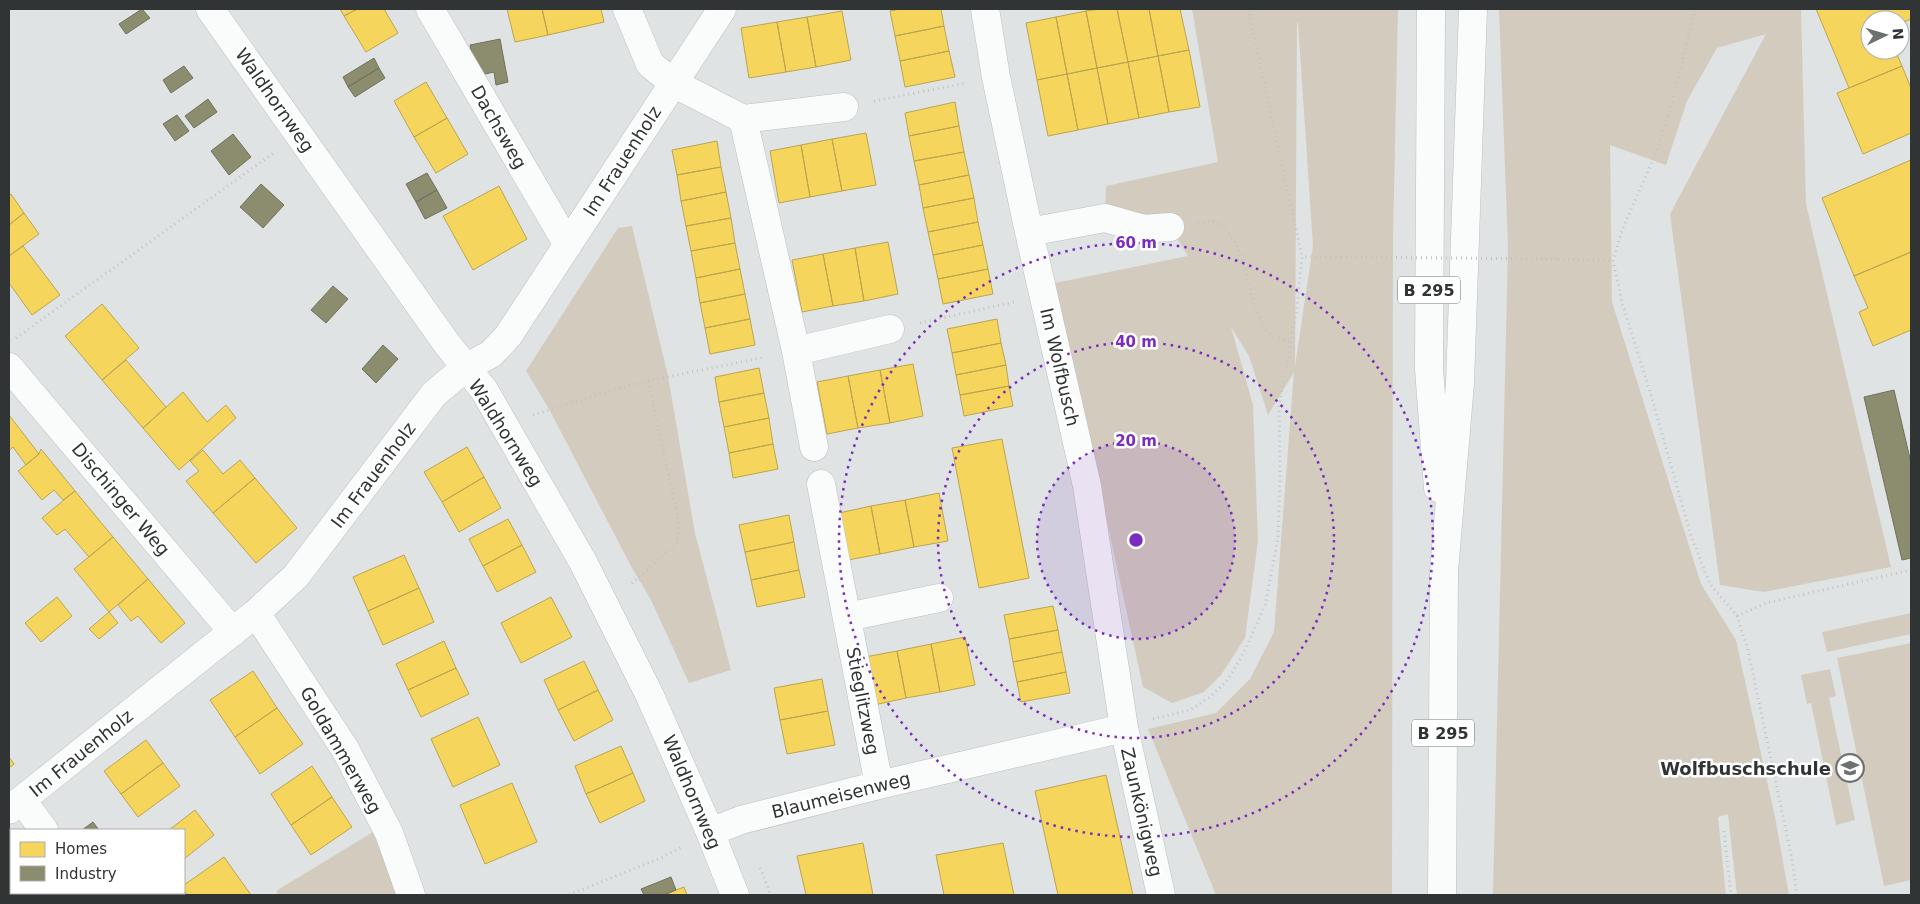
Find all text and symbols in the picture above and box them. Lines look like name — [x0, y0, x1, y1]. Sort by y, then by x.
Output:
north arrow — [1860, 10, 1910, 60]
text: N — [1889, 27, 1906, 40]
street label: Waldhornweg — [231, 44, 319, 156]
street label: Dachsweg — [467, 82, 531, 172]
street label: Im Frauenholz — [579, 102, 665, 220]
text: 60 m — [1115, 234, 1157, 252]
road number: B 295 — [1398, 276, 1460, 304]
street label: Im Wolfbusch — [1036, 306, 1084, 428]
text: 40 m — [1115, 333, 1157, 351]
street label: Waldhornweg — [465, 376, 547, 490]
street label: Im Frauenholz — [326, 418, 420, 532]
text: 20 m — [1115, 432, 1157, 450]
street label: Dischinger Weg — [68, 438, 174, 560]
centre of rings — [1127, 531, 1145, 549]
street label: Stieglitzweg — [842, 645, 884, 757]
street label: Goldammerweg — [296, 683, 386, 817]
street label: Im Frauenholz — [25, 705, 137, 801]
road number: B 295 — [1412, 720, 1474, 746]
street label: Waldhornweg — [658, 732, 726, 852]
street label: Zaunkönigweg — [1117, 745, 1167, 879]
school or university icon: Wolfbuschschule — [1835, 753, 1865, 783]
place label: Wolfbuschschule — [1660, 758, 1831, 779]
street label: Blaumeisenweg — [769, 768, 913, 822]
legend — [10, 829, 185, 894]
text: Homes — [55, 840, 107, 858]
text: Industry — [55, 865, 117, 883]

